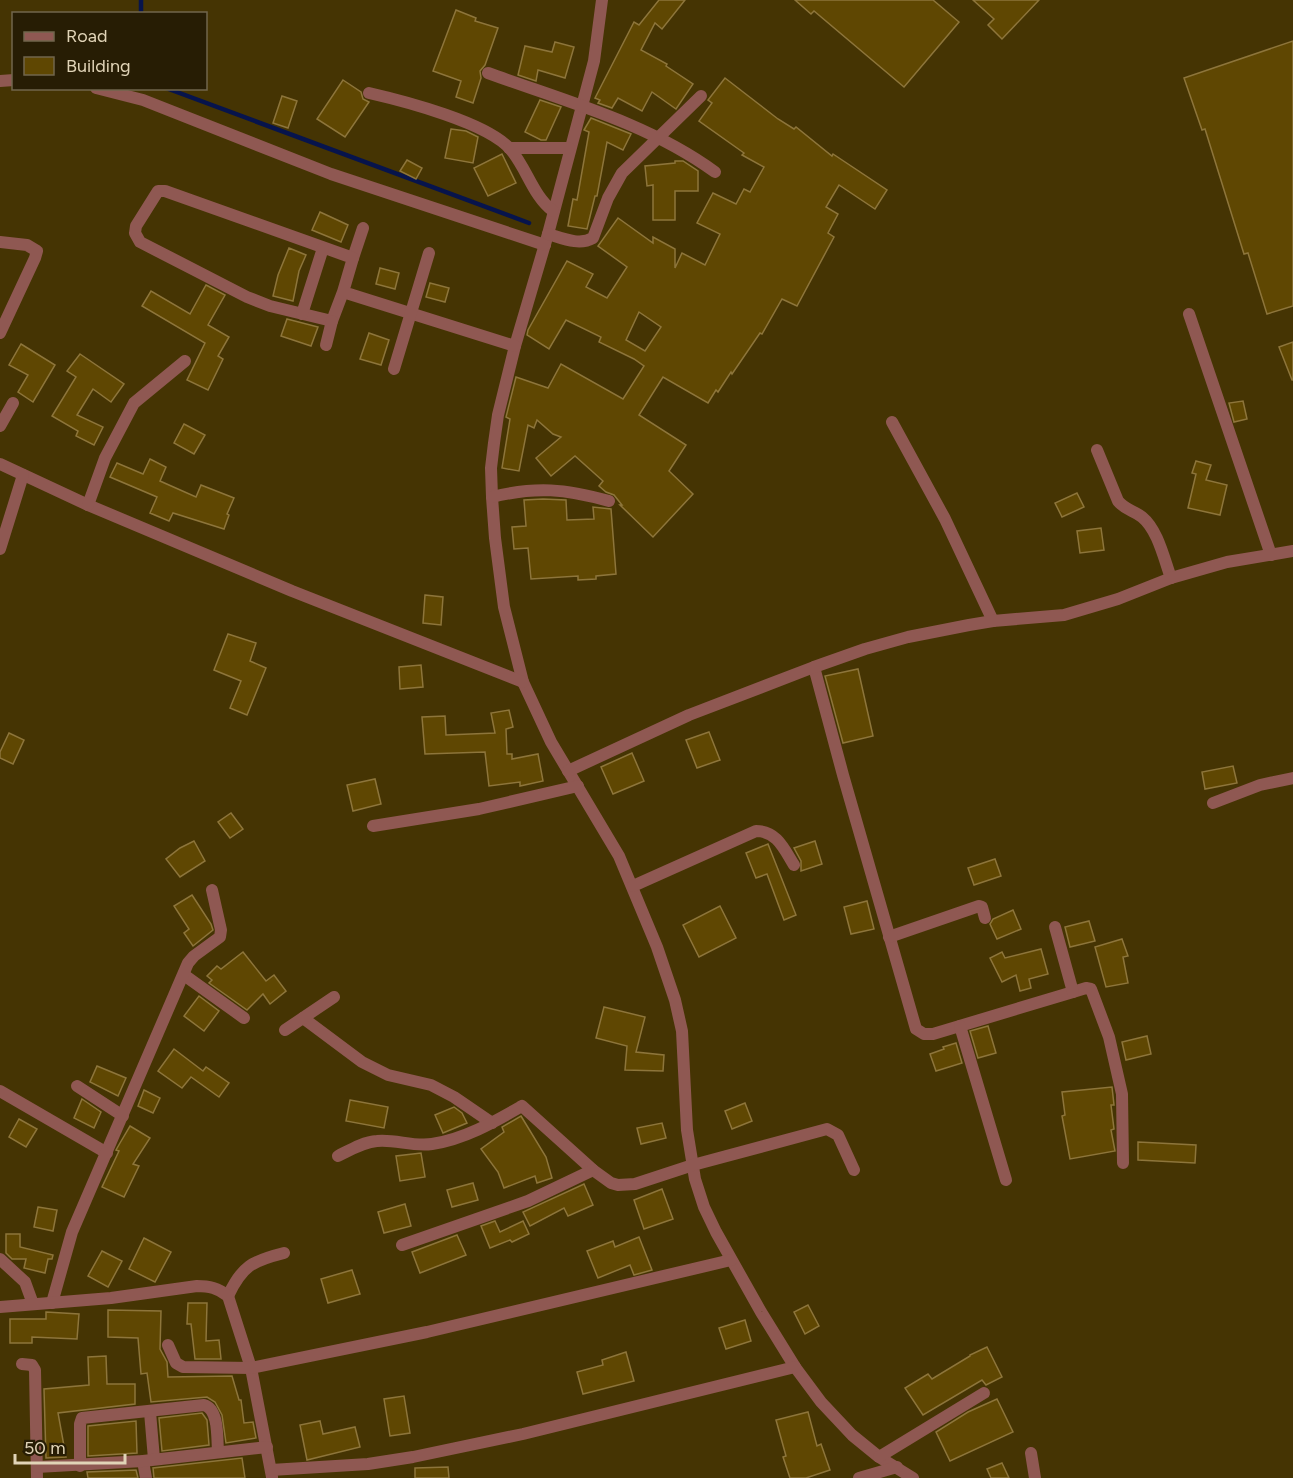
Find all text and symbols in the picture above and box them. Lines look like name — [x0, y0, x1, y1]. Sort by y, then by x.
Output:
legend — [12, 12, 207, 90]
text: Road — [66, 25, 107, 47]
text: Building — [66, 55, 131, 77]
scale bar — [15, 1427, 124, 1465]
text: 50 m — [24, 1437, 66, 1459]

